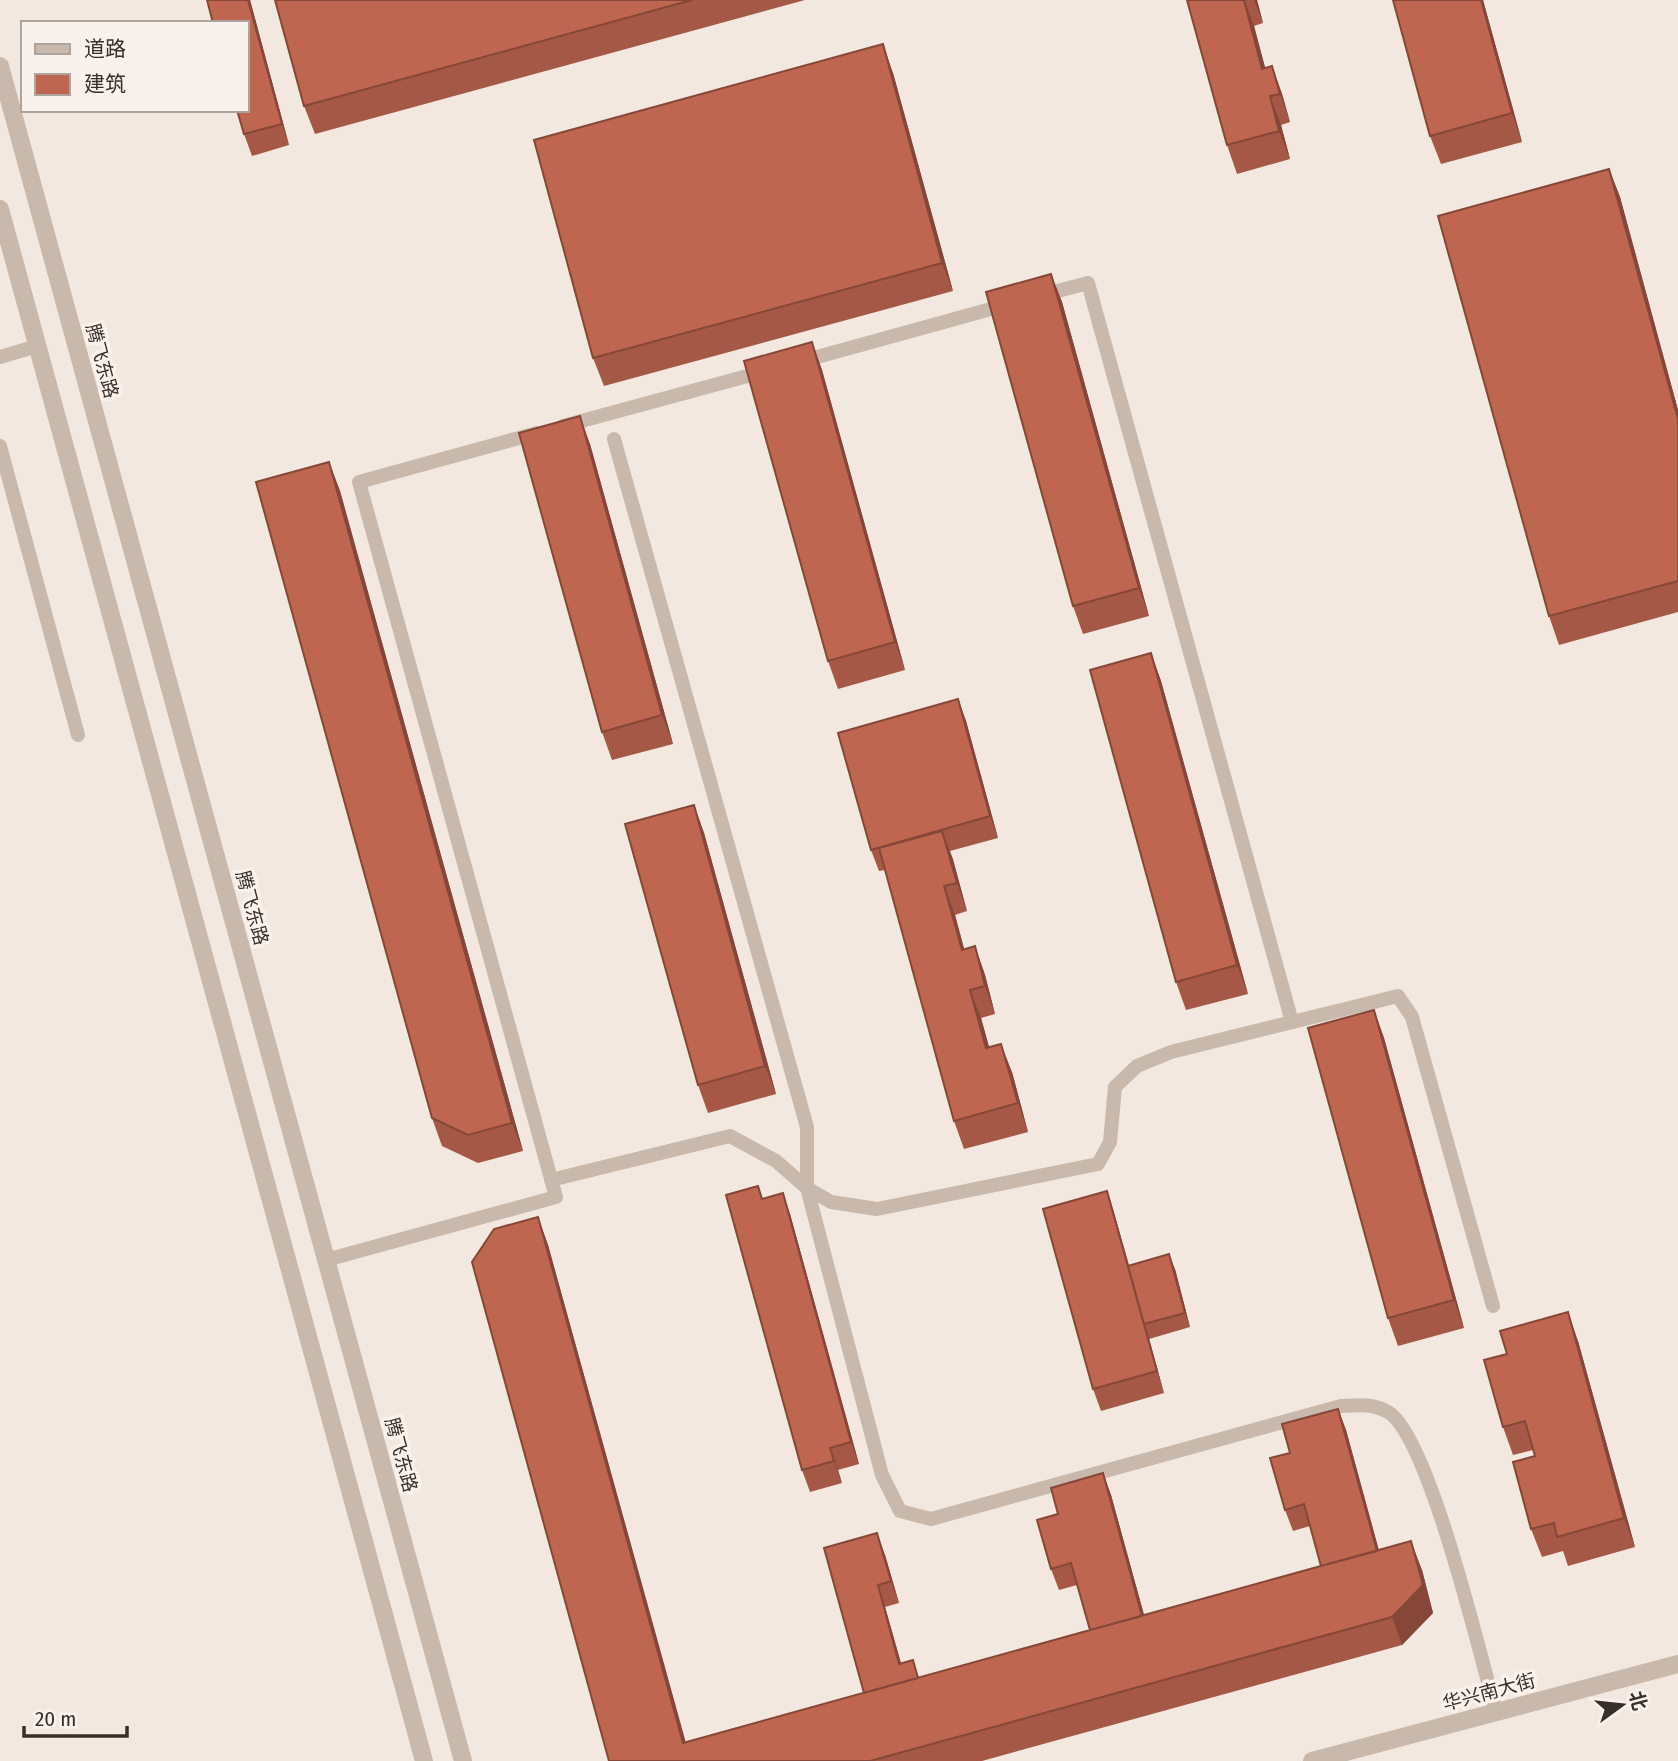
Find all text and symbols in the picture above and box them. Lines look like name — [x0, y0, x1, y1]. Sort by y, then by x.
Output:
legend — [21, 21, 248, 112]
text: 道路 — [84, 36, 126, 62]
text: 建筑 — [84, 71, 126, 97]
street label: 腾飞东路 — [81, 321, 123, 401]
street label: 腾飞东路 — [231, 868, 273, 948]
street label: 腾飞东路 — [380, 1415, 422, 1495]
street label: 华兴南大街 — [1440, 1669, 1538, 1715]
north arrow — [1587, 1670, 1657, 1740]
text: 北 — [1624, 1689, 1652, 1713]
scale bar — [24, 1694, 128, 1738]
text: 20 m — [35, 1706, 76, 1732]

